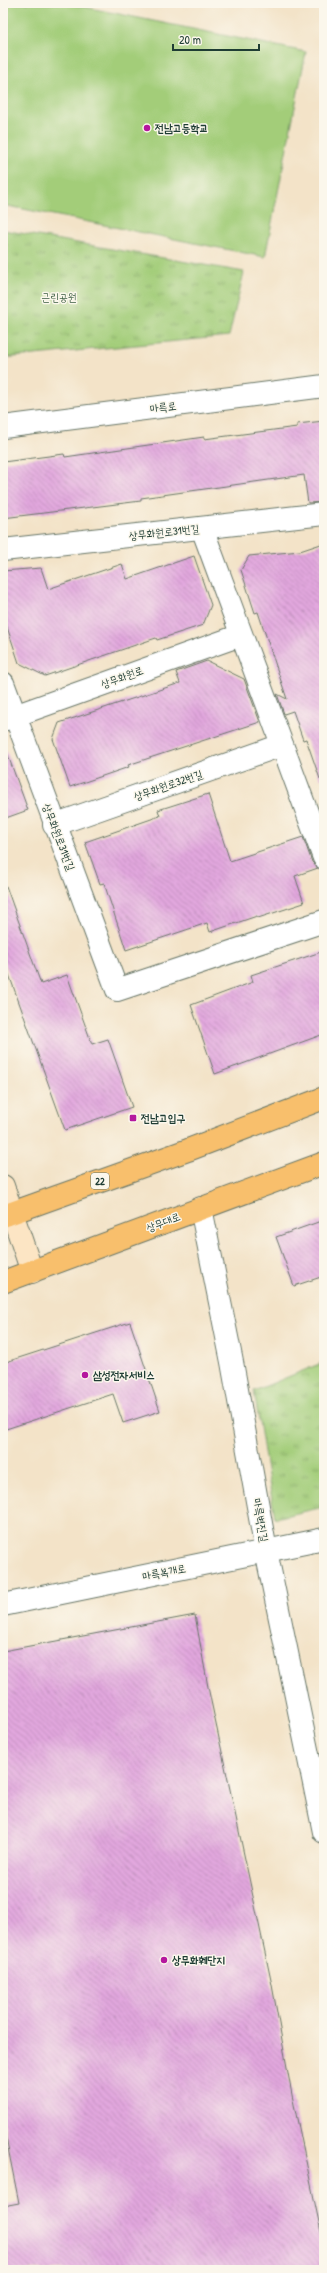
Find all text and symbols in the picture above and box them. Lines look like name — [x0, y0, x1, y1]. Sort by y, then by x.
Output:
scale bar — [173, 26, 259, 52]
text: 20 m — [179, 31, 201, 48]
place label: 전남고등학교 — [154, 121, 208, 135]
marker: 전남고등학교 — [142, 123, 152, 133]
park label: 근린공원 — [41, 290, 77, 304]
street label: 마륵로 — [149, 398, 177, 416]
street label: 상무화원로31번길 — [128, 521, 200, 543]
street label: 상무화원로 — [99, 663, 145, 691]
street label: 상무화원로32번길 — [132, 767, 204, 803]
street label: 상무화원로31번길 — [40, 801, 78, 873]
place label: 전남고입구 — [140, 1111, 185, 1125]
marker: 전남고입구 — [128, 1113, 138, 1123]
road number: 22 — [91, 1173, 109, 1189]
street label: 상무대로 — [144, 1209, 182, 1235]
place label: 삼성전자서비스 — [93, 1368, 155, 1382]
marker: 삼성전자서비스 — [80, 1370, 90, 1380]
street label: 마륵벽진길 — [250, 1497, 272, 1543]
street label: 마륵복개로 — [141, 1561, 187, 1583]
place label: 상무화훼단지 — [172, 1953, 225, 1967]
marker: 상무화훼단지 — [159, 1955, 169, 1965]

